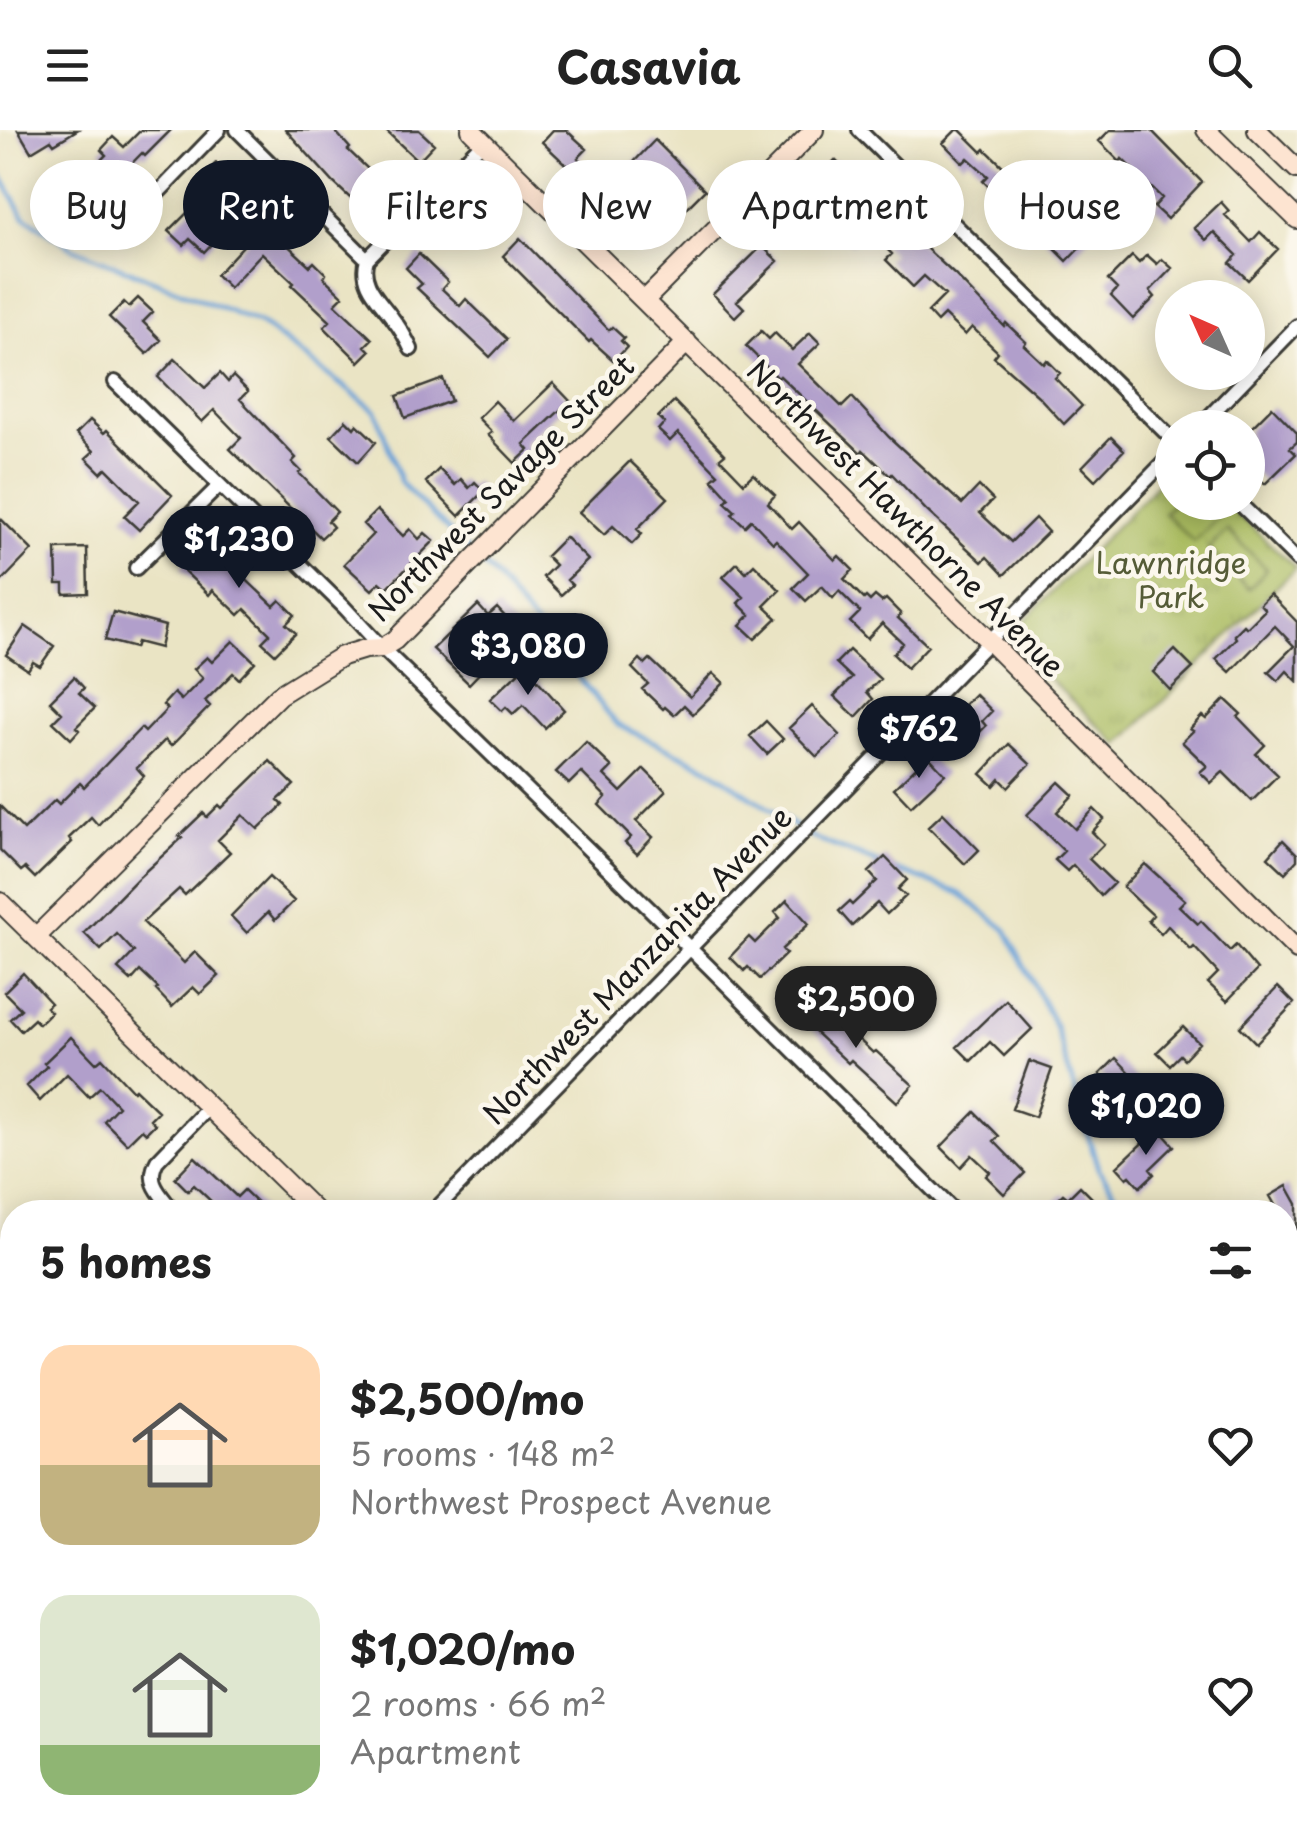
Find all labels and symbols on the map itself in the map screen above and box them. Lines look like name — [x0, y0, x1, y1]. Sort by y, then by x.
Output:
north arrow — [1155, 280, 1265, 390]
street label: Northwest Savage Street — [357, 344, 644, 631]
street label: Northwest Hawthorne Avenue — [738, 348, 1076, 686]
pin: $1,230 — [158, 506, 320, 591]
park label: Lawnridge Park — [1096, 539, 1246, 618]
pin: $3,080 — [447, 613, 609, 698]
pin: $762 — [860, 696, 978, 781]
street label: Northwest Manzanita Avenue — [471, 795, 801, 1134]
pin: $2,500 — [775, 966, 937, 1051]
pin: $1,020 — [1065, 1073, 1227, 1158]

